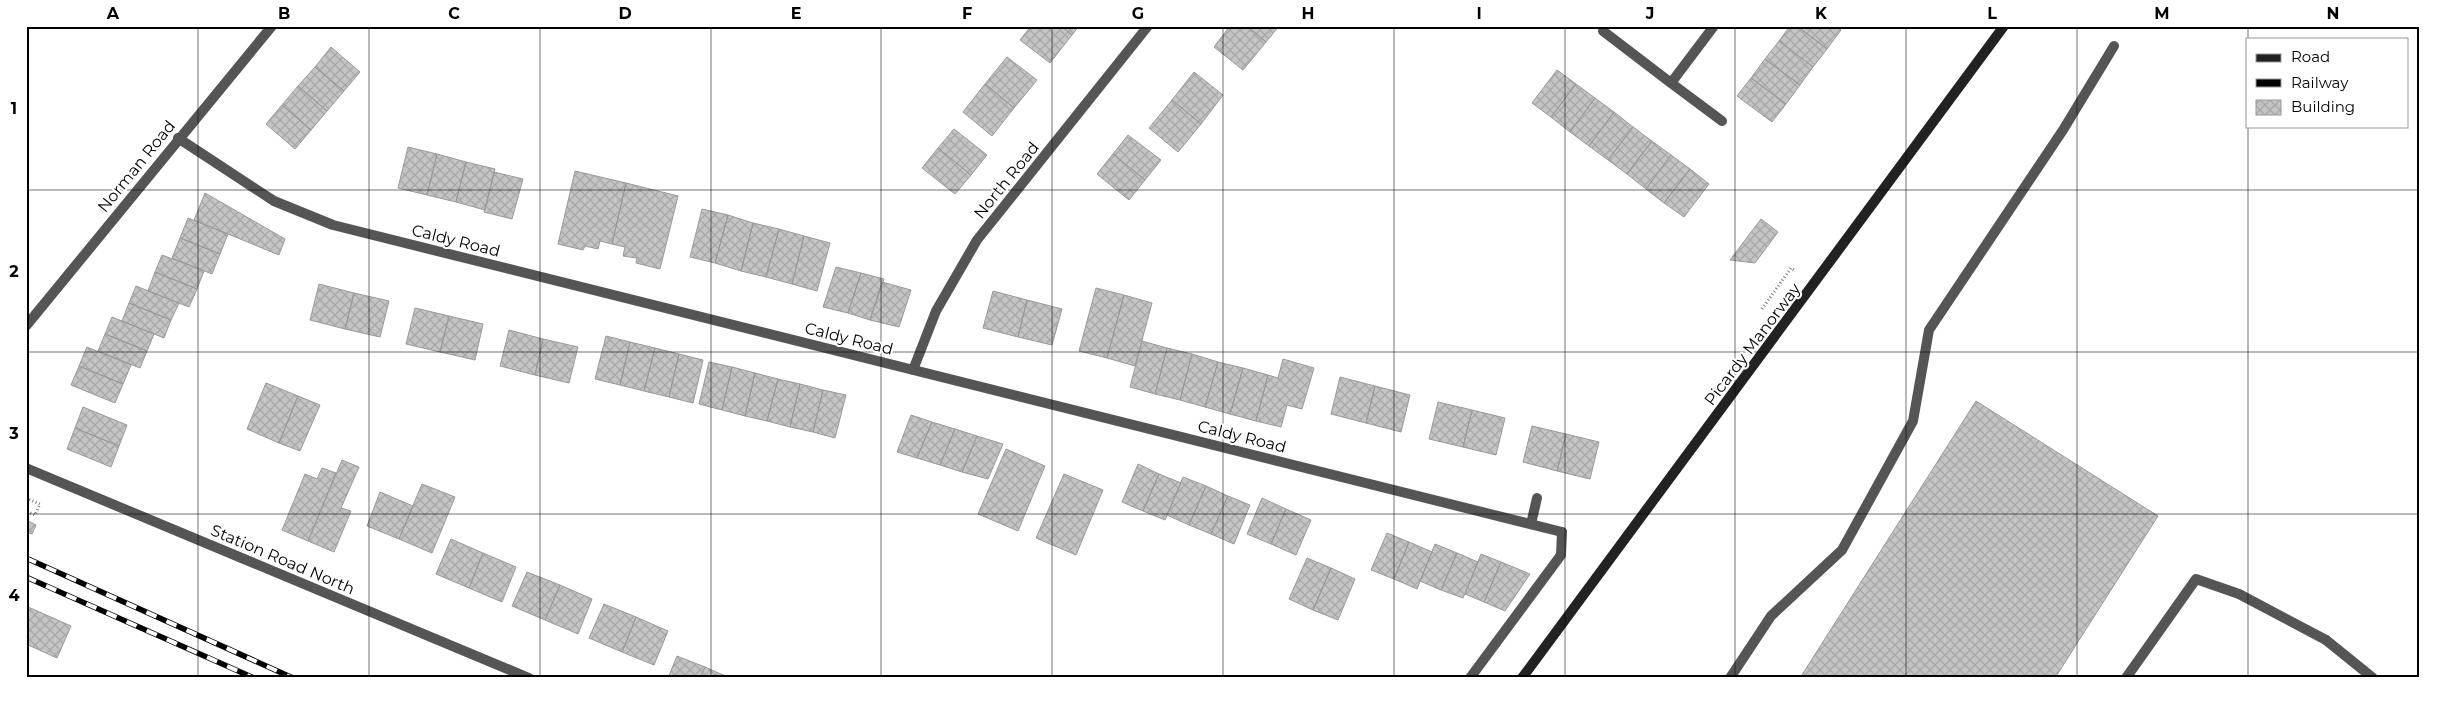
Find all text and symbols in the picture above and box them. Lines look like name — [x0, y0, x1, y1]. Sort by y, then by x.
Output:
text: A — [106, 4, 120, 23]
text: B — [278, 4, 290, 23]
text: C — [448, 4, 460, 23]
text: D — [618, 4, 632, 23]
text: E — [791, 4, 801, 23]
text: F — [962, 4, 972, 23]
text: G — [1132, 4, 1144, 23]
text: H — [1302, 4, 1314, 23]
text: I — [1476, 4, 1482, 23]
text: J — [1645, 4, 1654, 23]
text: K — [1815, 4, 1828, 23]
text: L — [1987, 4, 1997, 23]
text: M — [2154, 4, 2170, 23]
text: N — [2327, 4, 2339, 23]
legend — [2246, 38, 2408, 128]
text: Road — [2291, 47, 2330, 66]
text: Railway — [2291, 73, 2349, 92]
text: Building — [2291, 97, 2355, 116]
text: 1 — [11, 99, 17, 118]
street label: Norman Road — [94, 117, 179, 216]
street label: North Road — [970, 138, 1043, 222]
street label: Caldy Road — [410, 220, 502, 261]
text: 2 — [9, 262, 19, 281]
street label: Picardy Manorway — [1700, 279, 1805, 409]
street label: Caldy Road — [803, 318, 895, 359]
street label: Caldy Road — [1196, 416, 1288, 457]
text: 3 — [8, 424, 19, 443]
street label: Station Road North — [208, 521, 358, 598]
text: 4 — [8, 586, 20, 605]

